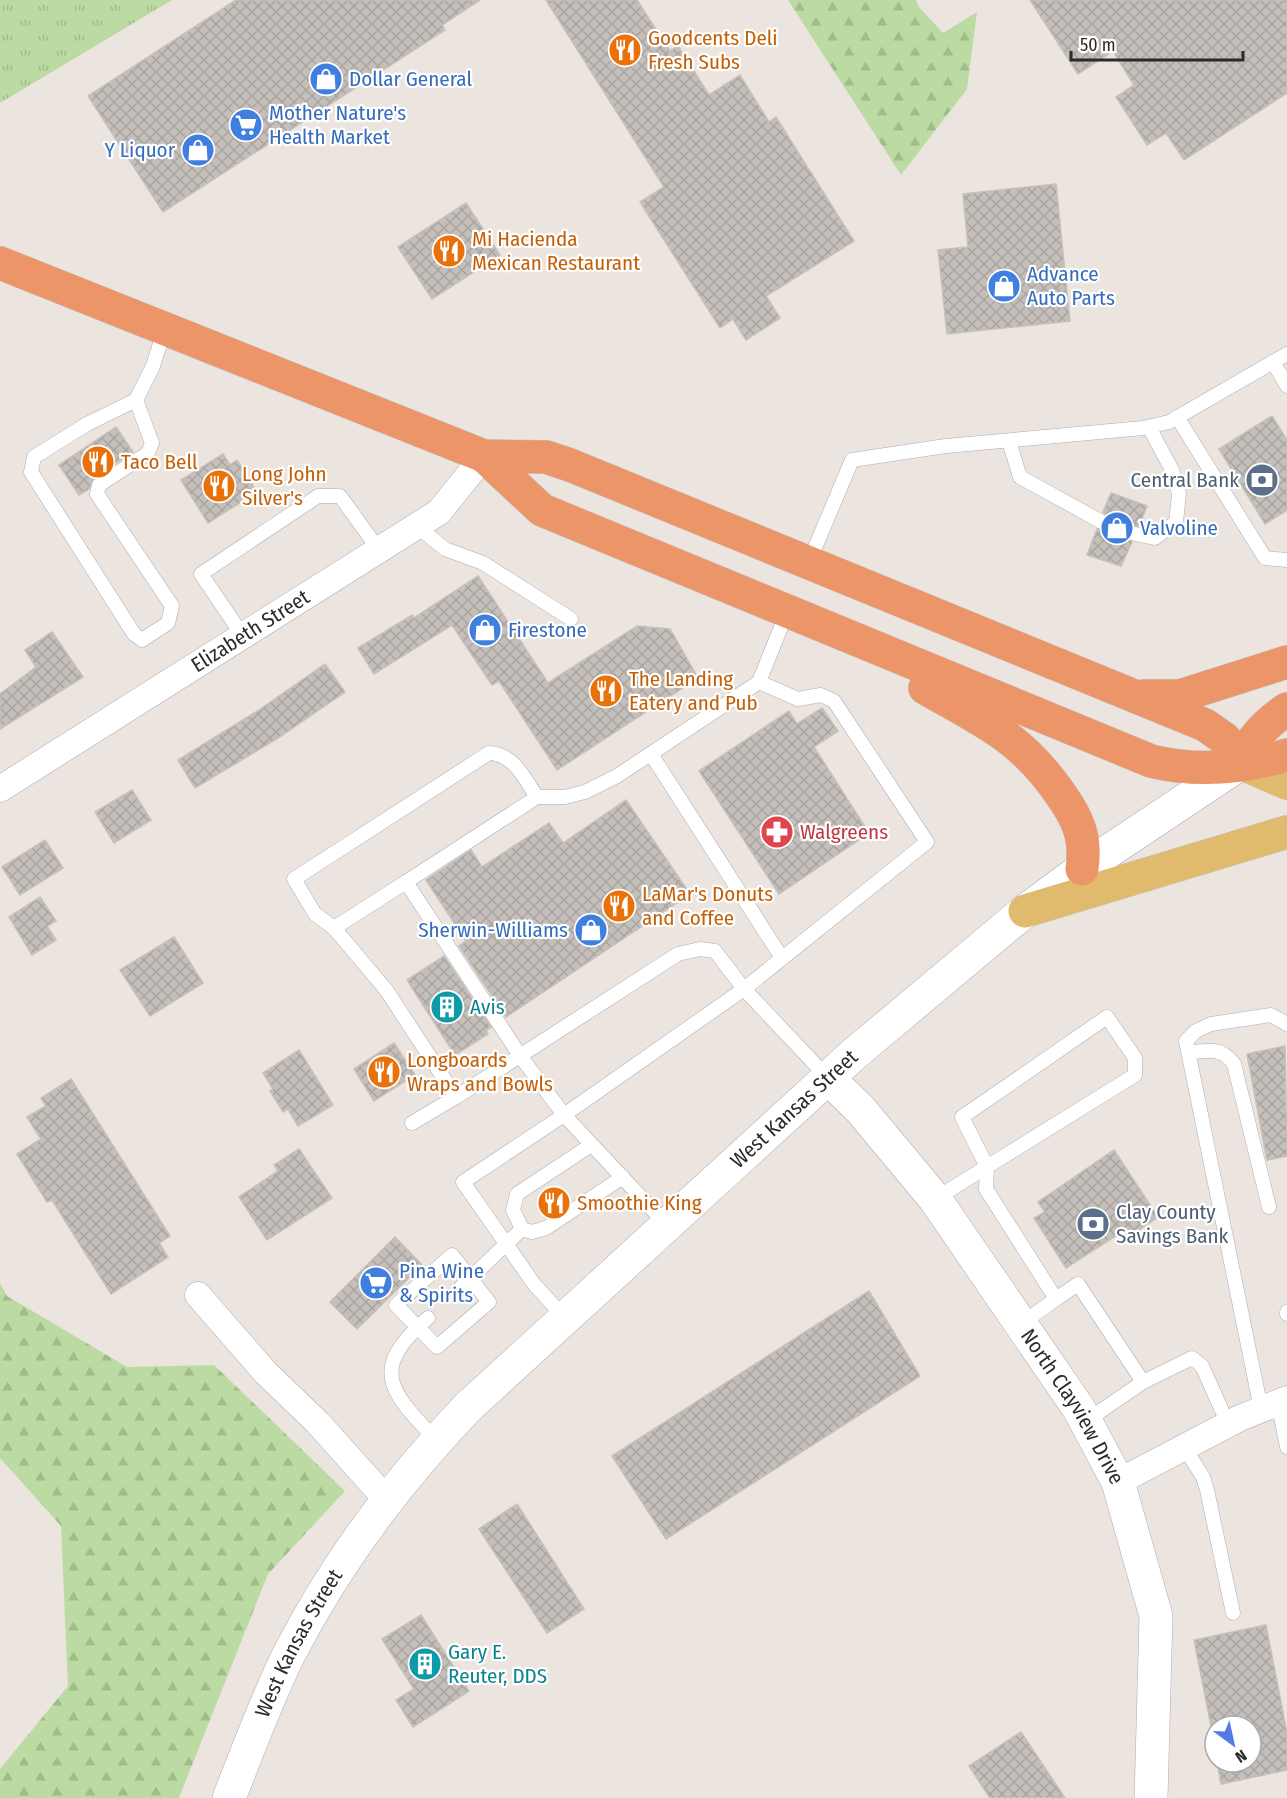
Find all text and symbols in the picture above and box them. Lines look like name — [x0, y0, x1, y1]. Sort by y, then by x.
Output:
scale bar — [1071, 24, 1244, 62]
place label: Goodcents Deli Fresh Subs — [648, 25, 778, 75]
restaurant icon: Goodcents Deli Fresh Subs — [607, 32, 643, 68]
text: 50 m — [1080, 34, 1116, 56]
shop icon: Dollar General — [308, 61, 344, 97]
place label: Dollar General — [349, 66, 472, 92]
place label: Mother Nature's Health Market — [269, 100, 406, 150]
supermarket icon: Mother Nature's Health Market — [228, 107, 264, 143]
shop icon: Y Liquor — [180, 132, 216, 168]
place label: Y Liquor — [104, 137, 176, 163]
place label: Mi Hacienda Mexican Restaurant — [472, 226, 640, 276]
restaurant icon: Mi Hacienda Mexican Restaurant — [431, 233, 467, 269]
place label: Advance Auto Parts — [1027, 261, 1115, 311]
shop icon: Advance Auto Parts — [986, 268, 1022, 304]
restaurant icon: Taco Bell — [80, 444, 116, 480]
place label: Taco Bell — [121, 449, 198, 475]
place label: Long John Silver's — [242, 461, 327, 511]
bank icon: Central Bank — [1244, 462, 1280, 498]
place label: Central Bank — [1131, 467, 1239, 493]
restaurant icon: Long John Silver's — [201, 468, 237, 504]
shop icon: Valvoline — [1099, 510, 1135, 546]
place label: Valvoline — [1140, 515, 1218, 541]
street label: Elizabeth Street — [186, 584, 314, 678]
shop icon: Firestone — [467, 612, 503, 648]
place label: Firestone — [508, 617, 587, 643]
place label: The Landing Eatery and Pub — [629, 666, 758, 716]
restaurant icon: The Landing Eatery and Pub — [588, 673, 624, 709]
pharmacy icon: Walgreens — [759, 814, 795, 850]
place label: Walgreens — [800, 819, 888, 845]
place label: LaMar's Donuts and Coffee — [642, 881, 773, 931]
restaurant icon: LaMar's Donuts and Coffee — [601, 888, 637, 924]
shop icon: Sherwin-Williams — [573, 912, 609, 948]
place label: Sherwin-Williams — [418, 917, 568, 943]
building icon: Avis — [429, 989, 465, 1025]
place label: Avis — [470, 994, 505, 1020]
street label: West Kansas Street — [725, 1044, 863, 1174]
place label: Longboards Wraps and Bowls — [407, 1047, 553, 1097]
restaurant icon: Longboards Wraps and Bowls — [366, 1054, 402, 1090]
restaurant icon: Smoothie King — [536, 1185, 572, 1221]
place label: Smoothie King — [577, 1190, 702, 1216]
place label: Clay County Savings Bank — [1116, 1199, 1229, 1249]
bank icon: Clay County Savings Bank — [1075, 1206, 1111, 1242]
place label: Pina Wine & Spirits — [399, 1258, 484, 1308]
supermarket icon: Pina Wine & Spirits — [358, 1265, 394, 1301]
street label: North Clayview Drive — [1015, 1324, 1130, 1489]
street label: West Kansas Street — [249, 1564, 348, 1721]
place label: Gary E. Reuter, DDS — [448, 1639, 547, 1689]
building icon: Gary E. Reuter, DDS — [407, 1646, 443, 1682]
north arrow — [1203, 1714, 1263, 1774]
text: N — [1232, 1746, 1250, 1767]

